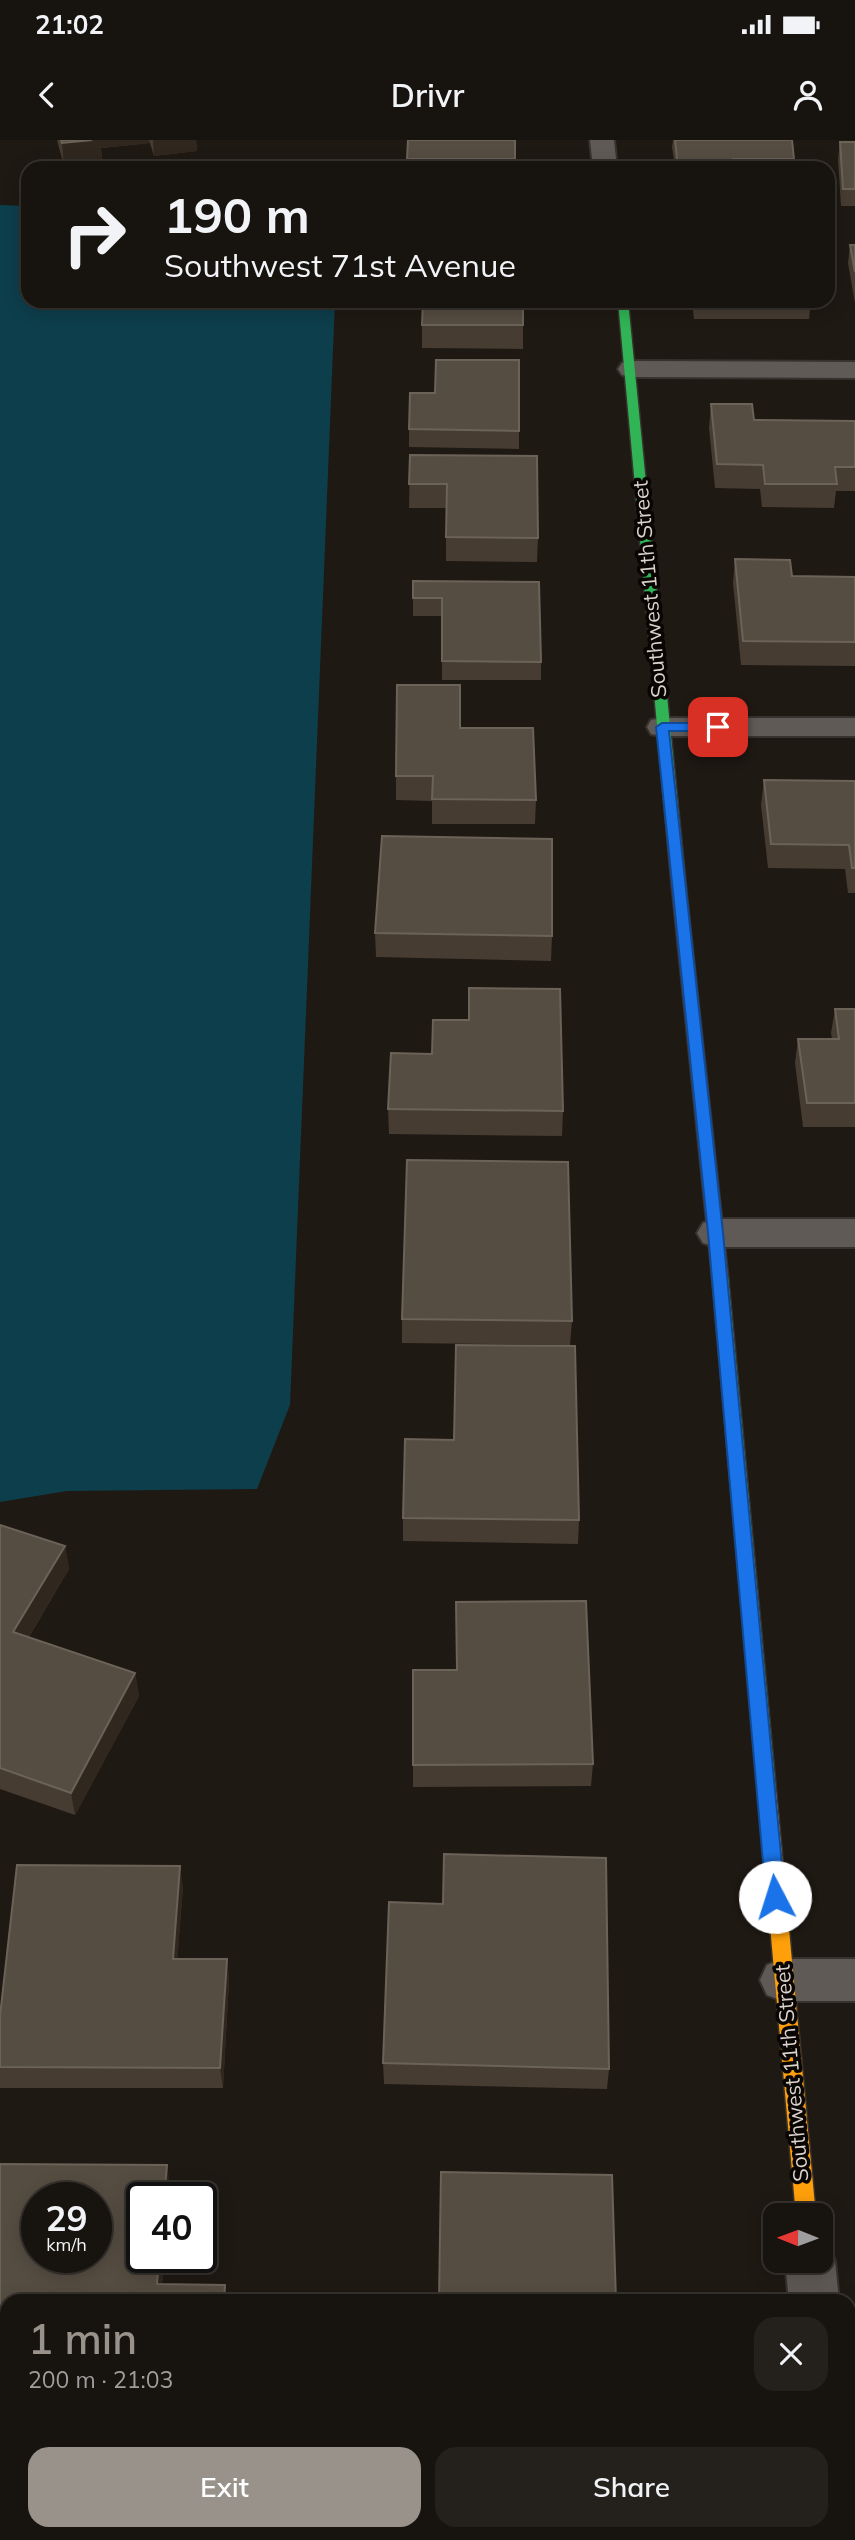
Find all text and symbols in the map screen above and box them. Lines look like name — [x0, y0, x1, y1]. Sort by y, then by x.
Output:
text: 21:02 — [35, 8, 104, 41]
text: Drivr — [391, 75, 464, 115]
icon: back — [28, 76, 66, 114]
icon: person — [789, 76, 827, 114]
text: 190 m — [164, 184, 310, 245]
icon: right — [49, 189, 140, 280]
text: Southwest 71st Avenue — [164, 245, 516, 285]
street label: Southwest 11th Street — [627, 479, 671, 699]
pin — [688, 697, 748, 757]
icon: arrive — [699, 708, 737, 746]
position arrow — [738, 1860, 812, 1934]
street label: Southwest 11th Street — [769, 1963, 813, 2183]
speed limit sign: 40 — [126, 2182, 217, 2273]
text: 29 — [45, 2196, 88, 2240]
north arrow — [763, 2203, 833, 2273]
map controls — [763, 2203, 833, 2273]
text: km/h — [46, 2233, 87, 2256]
text: 1 min — [28, 2312, 137, 2365]
button: close — [754, 2317, 828, 2391]
text: 200 m · 21:03 — [28, 2365, 173, 2394]
button: Exit — [28, 2447, 421, 2527]
button: Share — [435, 2447, 828, 2527]

